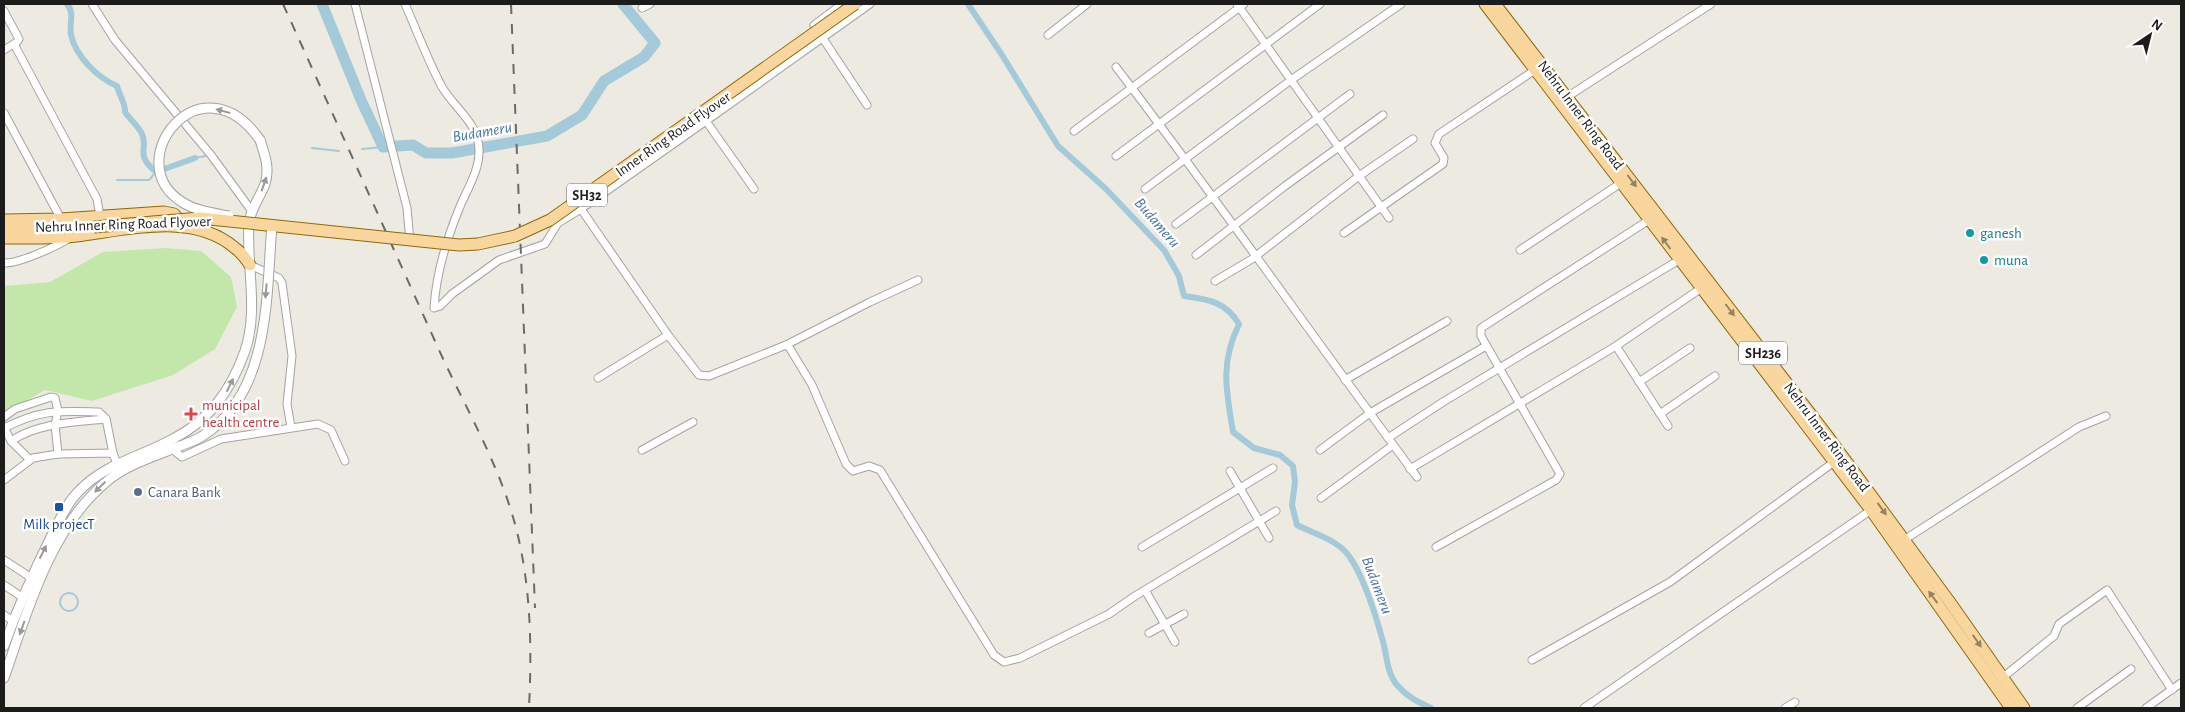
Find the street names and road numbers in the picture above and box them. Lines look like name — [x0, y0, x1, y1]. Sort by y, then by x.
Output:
street label: Nehru Inner Ring Road — [1535, 58, 1627, 173]
street label: Inner Ring Road Flyover — [613, 89, 734, 180]
road number: SH32 — [567, 184, 607, 206]
street label: Nehru Inner Ring Road Flyover — [35, 214, 211, 235]
road number: SH236 — [1739, 342, 1787, 364]
street label: Nehru Inner Ring Road — [1781, 380, 1873, 495]

